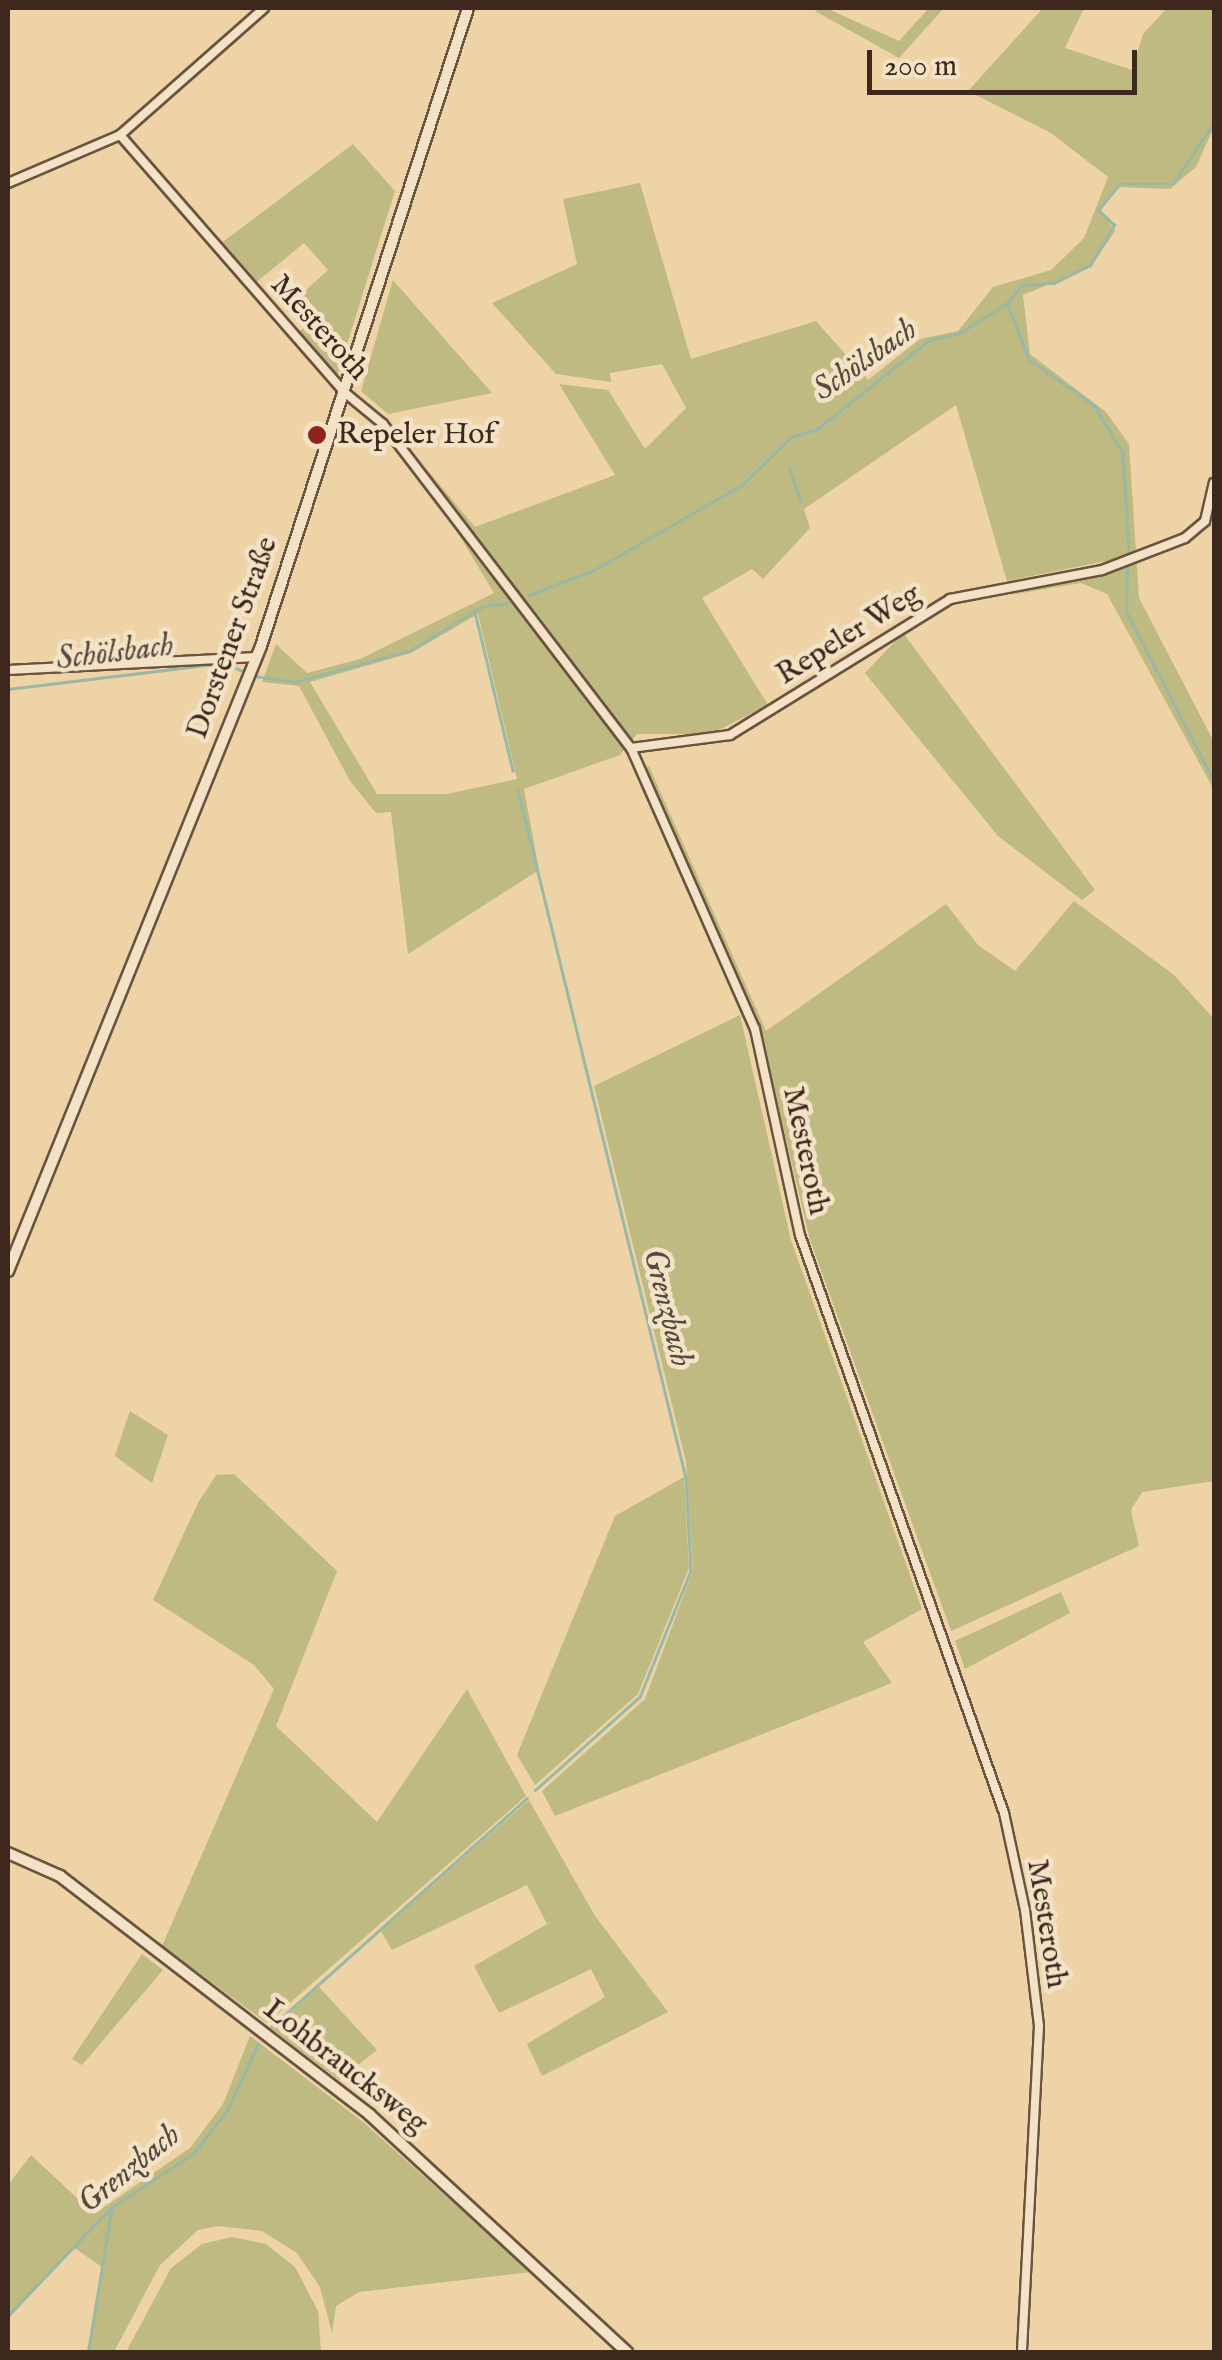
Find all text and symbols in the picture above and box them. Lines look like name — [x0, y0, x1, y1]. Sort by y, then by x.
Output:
scale bar — [872, 30, 1142, 92]
text: 200 m — [884, 48, 957, 86]
street label: Mesteroth — [262, 268, 376, 388]
water label: Schölsbach — [807, 311, 925, 411]
place label: Repeler Hof — [337, 417, 495, 453]
marker: Repeler Hof — [306, 424, 328, 446]
street label: Dorstener Straße — [180, 532, 286, 744]
street label: Repeler Weg — [770, 577, 928, 693]
water label: Schölsbach — [54, 628, 176, 680]
street label: Mesteroth — [774, 1084, 836, 1218]
water label: Grenzbach — [633, 1245, 699, 1371]
street label: Mesteroth — [1018, 1857, 1074, 1991]
street label: Lohbraucksweg — [256, 1992, 434, 2142]
water label: Grenzbach — [71, 2117, 189, 2223]

